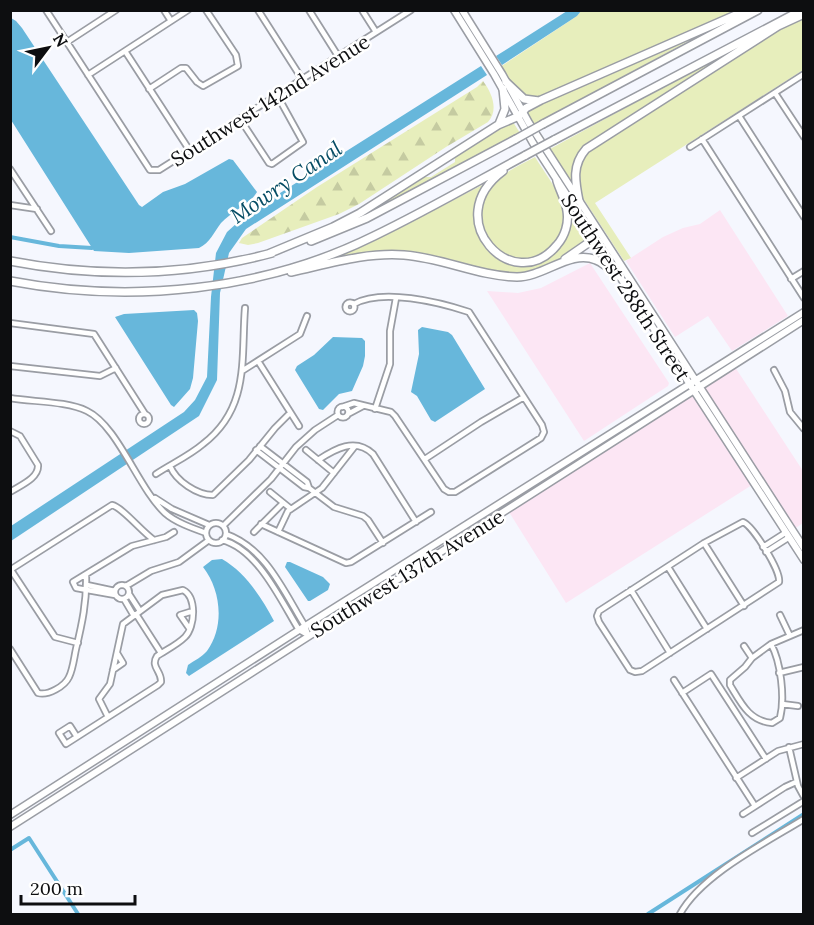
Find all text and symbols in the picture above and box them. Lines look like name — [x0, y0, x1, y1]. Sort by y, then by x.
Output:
north arrow — [18, 18, 78, 78]
street label: Southwest 142nd Avenue — [166, 28, 374, 171]
text: N — [49, 30, 72, 51]
water label: Mowry Canal — [225, 135, 347, 229]
street label: Southwest 288th Street — [556, 189, 696, 386]
street label: Southwest 137th Avenue — [306, 503, 509, 643]
scale bar — [21, 868, 135, 906]
text: 200 m — [30, 877, 83, 900]

